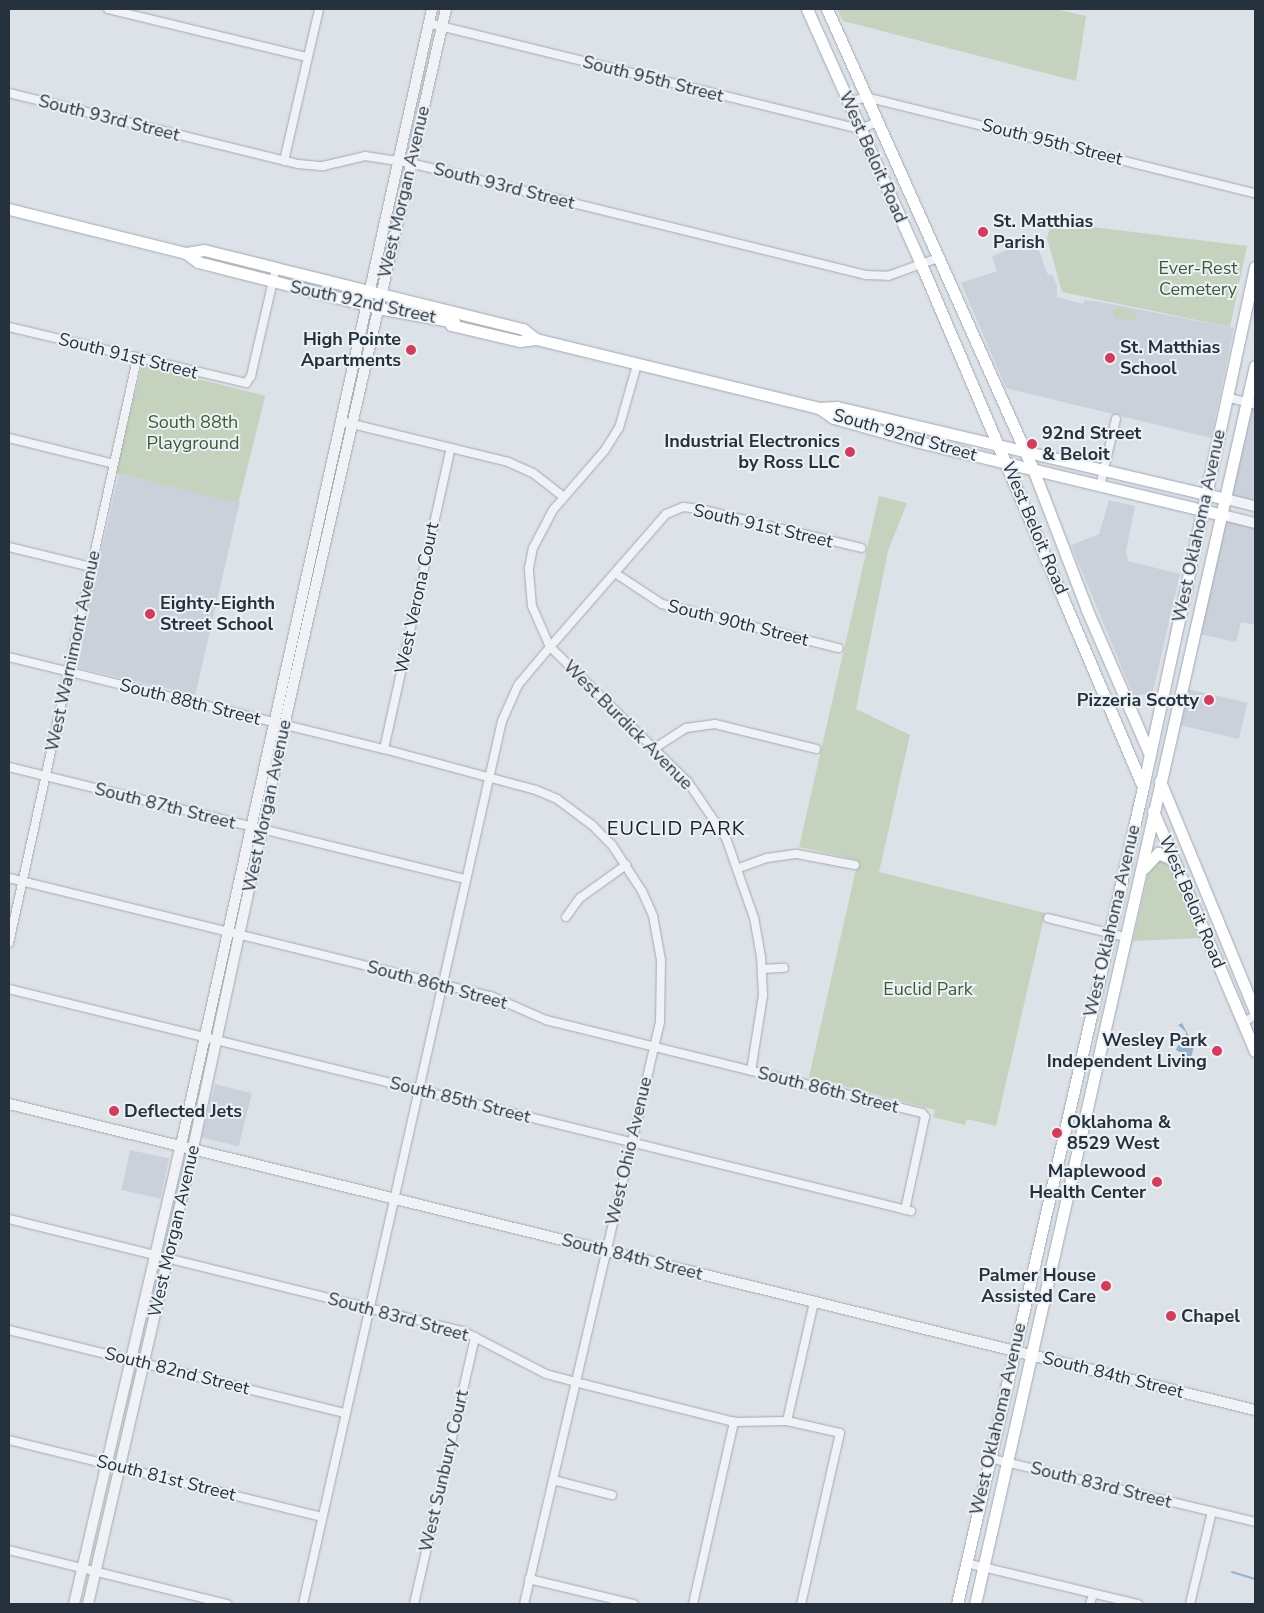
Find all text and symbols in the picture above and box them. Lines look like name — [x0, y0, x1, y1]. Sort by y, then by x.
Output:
street label: South 95th Street — [580, 51, 726, 107]
street label: West Beloit Road — [834, 88, 912, 226]
street label: South 93rd Street — [36, 90, 182, 146]
street label: West Morgan Avenue — [374, 104, 434, 280]
street label: South 95th Street — [979, 114, 1125, 170]
street label: South 93rd Street — [431, 158, 577, 214]
place label: St. Matthias Parish — [993, 211, 1093, 253]
marker: St. Matthias Parish — [977, 226, 989, 238]
park label: Ever-Rest Cemetery — [1159, 258, 1237, 300]
street label: South 92nd Street — [288, 276, 438, 328]
street label: South 91st Street — [56, 328, 200, 384]
place label: High Pointe Apartments — [301, 329, 401, 372]
place label: St. Matthias School — [1120, 337, 1220, 379]
marker: High Pointe Apartments — [405, 344, 417, 356]
marker: St. Matthias School — [1104, 352, 1116, 364]
street label: South 92nd Street — [831, 404, 979, 466]
park label: South 88th Playground — [147, 412, 239, 454]
place label: 92nd Street & Beloit — [1042, 423, 1141, 466]
street label: West Oklahoma Avenue — [1168, 428, 1230, 624]
place label: Industrial Electronics by Ross LLC — [664, 431, 840, 474]
marker: 92nd Street & Beloit — [1026, 438, 1038, 450]
marker: Industrial Electronics by Ross LLC — [844, 446, 856, 458]
street label: West Beloit Road — [997, 459, 1073, 597]
street label: South 91st Street — [691, 499, 835, 553]
street label: West Verona Court — [390, 520, 444, 676]
street label: West Warnimont Avenue — [41, 549, 105, 753]
place label: Eighty-Eighth Street School — [160, 593, 275, 636]
street label: South 90th Street — [665, 595, 811, 651]
marker: Eighty-Eighth Street School — [144, 608, 156, 620]
street label: West Burdick Avenue — [559, 656, 697, 794]
street label: South 88th Street — [117, 674, 263, 730]
place label: Pizzeria Scotty — [1077, 689, 1199, 711]
marker: Pizzeria Scotty — [1203, 694, 1215, 706]
street label: West Morgan Avenue — [238, 718, 296, 894]
street label: South 87th Street — [92, 778, 238, 834]
district label: EUCLID PARK — [605, 816, 747, 840]
street label: West Oklahoma Avenue — [1079, 823, 1145, 1019]
street label: West Beloit Road — [1154, 833, 1230, 971]
street label: South 86th Street — [365, 956, 509, 1014]
park label: Euclid Park — [883, 978, 973, 1000]
place label: Wesley Park Independent Living — [1047, 1030, 1207, 1072]
marker: Wesley Park Independent Living — [1211, 1045, 1223, 1057]
street label: South 86th Street — [755, 1062, 901, 1118]
street label: South 85th Street — [387, 1072, 533, 1128]
street label: West Ohio Avenue — [601, 1075, 657, 1227]
place label: Deflected Jets — [124, 1100, 242, 1122]
marker: Deflected Jets — [108, 1105, 120, 1117]
place label: Oklahoma & 8529 West — [1067, 1112, 1171, 1154]
marker: Oklahoma & 8529 West — [1051, 1127, 1063, 1139]
street label: West Morgan Avenue — [144, 1143, 204, 1319]
place label: Maplewood Health Center — [1029, 1161, 1146, 1204]
marker: Maplewood Health Center — [1150, 1175, 1164, 1189]
street label: South 84th Street — [559, 1229, 705, 1285]
place label: Palmer House Assisted Care — [978, 1265, 1096, 1308]
marker: Palmer House Assisted Care — [1100, 1280, 1112, 1292]
street label: South 83rd Street — [325, 1288, 471, 1346]
place label: Chapel — [1181, 1305, 1240, 1327]
marker: Chapel — [1165, 1310, 1177, 1322]
street label: West Oklahoma Avenue — [965, 1321, 1031, 1517]
street label: South 82nd Street — [102, 1343, 252, 1399]
street label: South 84th Street — [1040, 1347, 1186, 1403]
street label: West Sunbury Court — [415, 1388, 473, 1554]
street label: South 81st Street — [94, 1450, 238, 1506]
street label: South 83rd Street — [1028, 1457, 1174, 1513]

